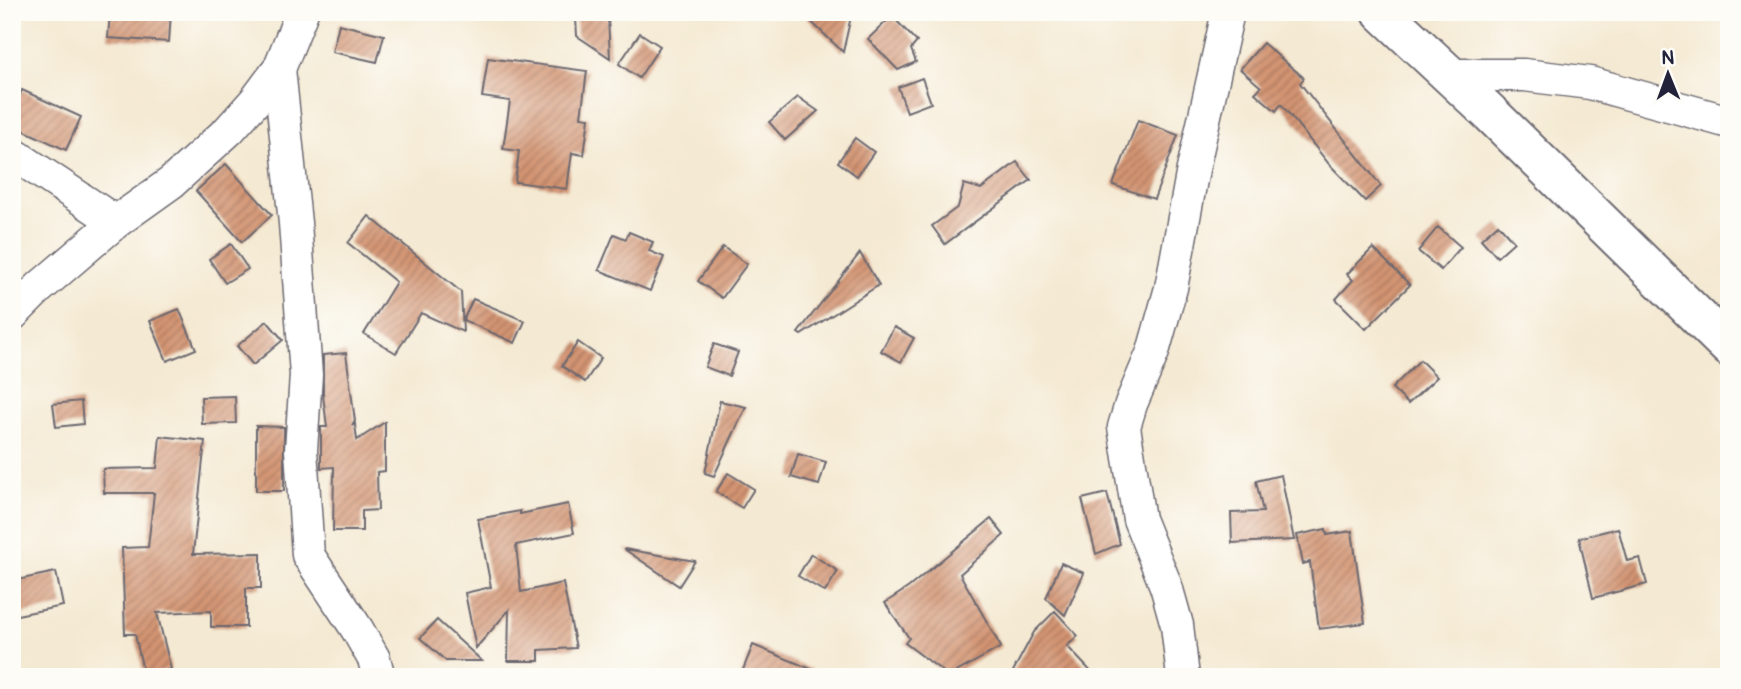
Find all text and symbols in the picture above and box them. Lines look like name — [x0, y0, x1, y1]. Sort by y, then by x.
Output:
north arrow — [1632, 38, 1702, 108]
text: N — [1661, 46, 1674, 70]

